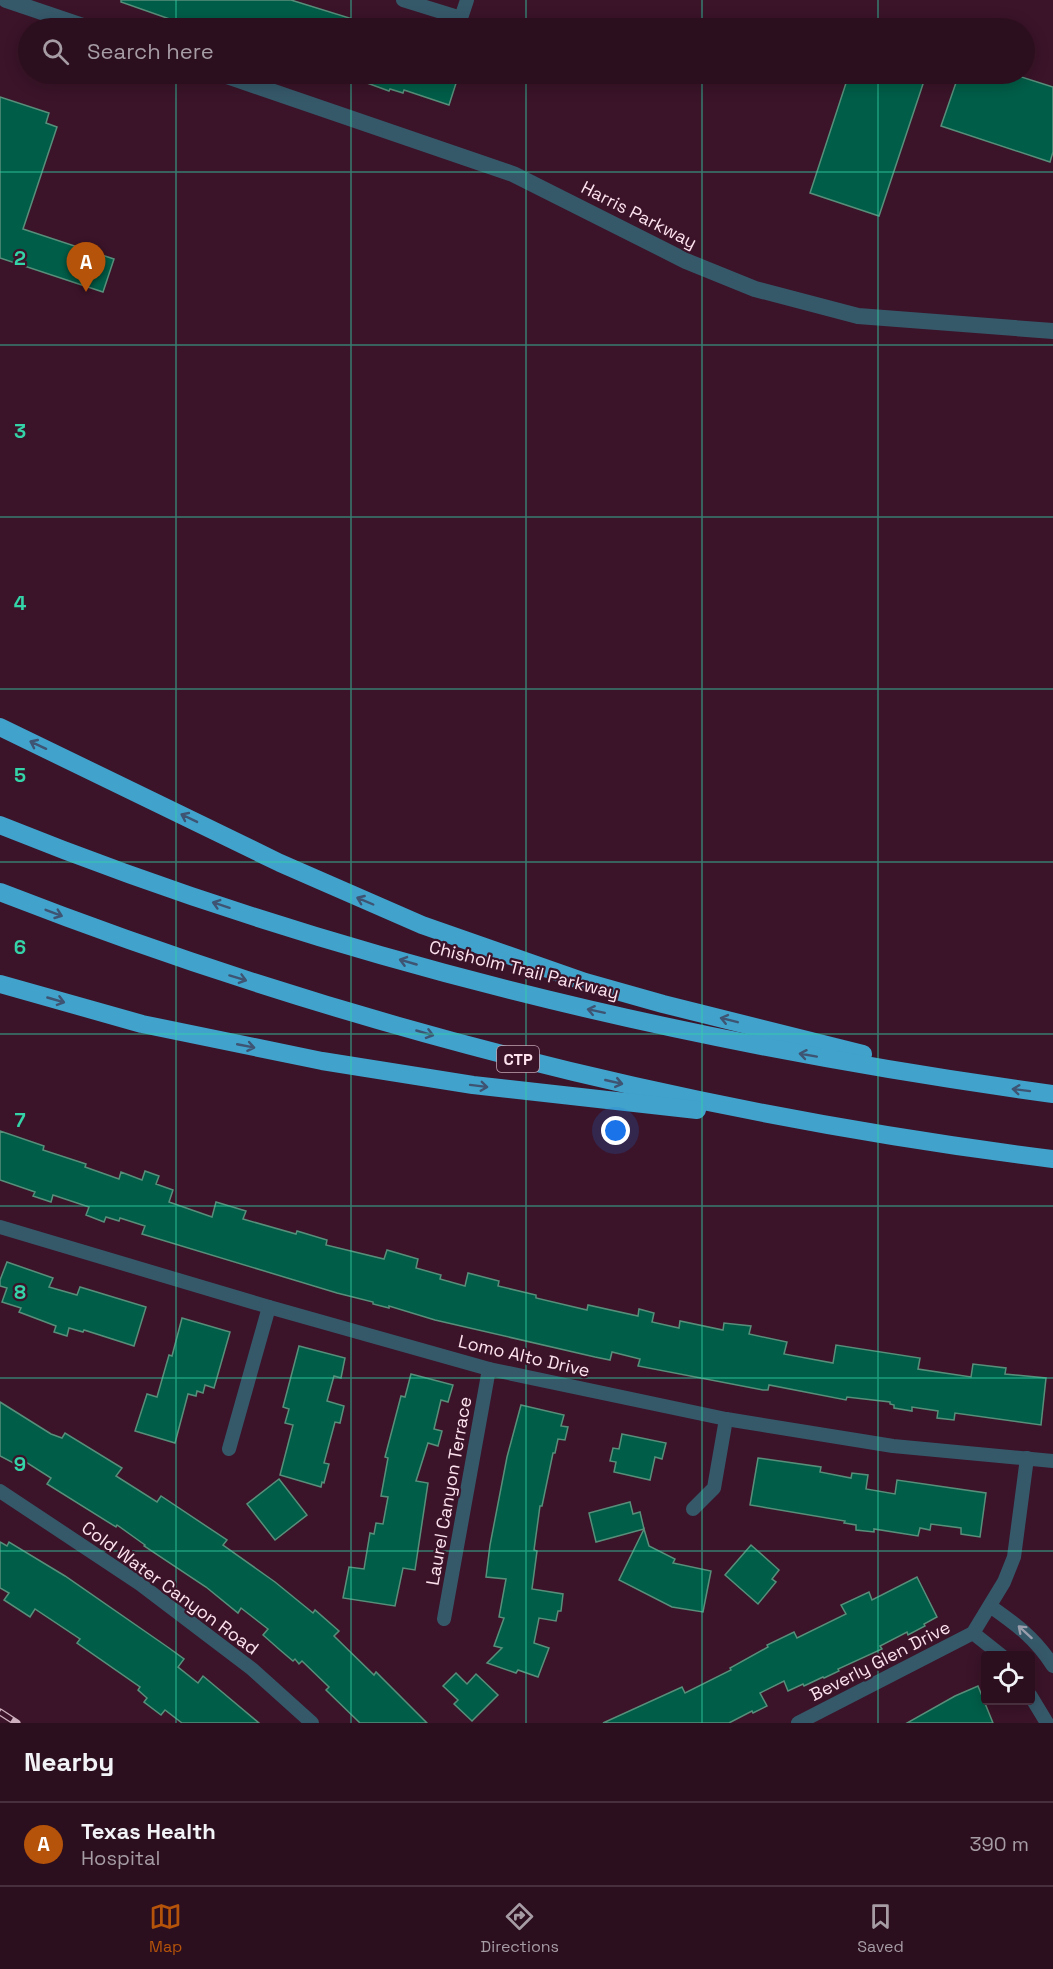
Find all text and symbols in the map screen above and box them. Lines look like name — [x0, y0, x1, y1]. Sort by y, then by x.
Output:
search box — [18, 18, 1035, 84]
icon: search — [39, 35, 72, 68]
text: Search here — [87, 37, 214, 65]
street label: Harris Parkway — [577, 175, 701, 254]
pin: A — [66, 242, 106, 292]
text: 2 — [14, 245, 26, 271]
text: 3 — [14, 418, 26, 444]
text: 4 — [14, 590, 27, 616]
one-way arrow — [29, 738, 47, 750]
text: 5 — [14, 762, 26, 788]
one-way arrow — [180, 812, 198, 823]
one-way arrow — [356, 895, 375, 906]
one-way arrow — [212, 899, 231, 910]
one-way arrow — [45, 908, 63, 919]
text: 6 — [14, 934, 26, 960]
street label: Chisholm Trail Parkway — [427, 935, 622, 1004]
one-way arrow — [399, 956, 418, 967]
one-way arrow — [228, 973, 247, 984]
one-way arrow — [46, 995, 65, 1006]
one-way arrow — [587, 1005, 607, 1016]
one-way arrow — [720, 1014, 739, 1026]
one-way arrow — [415, 1028, 434, 1039]
one-way arrow — [235, 1041, 255, 1052]
road number: CTP — [497, 1046, 539, 1072]
one-way arrow — [799, 1049, 818, 1060]
one-way arrow — [604, 1077, 623, 1089]
one-way arrow — [469, 1081, 489, 1092]
one-way arrow — [1012, 1084, 1032, 1095]
text: 7 — [14, 1107, 26, 1133]
your location — [601, 1116, 630, 1145]
text: 8 — [14, 1279, 26, 1305]
street label: Lomo Alto Drive — [456, 1329, 592, 1382]
street label: Laurel Canyon Terrace — [421, 1395, 476, 1587]
text: 9 — [14, 1451, 26, 1477]
street label: Cold Water Canyon Road — [77, 1516, 263, 1660]
street label: Beverly Glen Drive — [806, 1615, 954, 1706]
one-way arrow — [1018, 1625, 1033, 1639]
map controls — [981, 1651, 1035, 1705]
button: locate — [981, 1651, 1035, 1705]
text: Nearby — [24, 1745, 114, 1779]
text: Texas Health — [81, 1817, 216, 1845]
text: A — [37, 1831, 50, 1857]
text: 390 m — [970, 1831, 1029, 1857]
text: Hospital — [81, 1845, 160, 1871]
tab: Map — [149, 1900, 182, 1957]
tab: Directions — [481, 1900, 559, 1957]
tab: Saved — [857, 1900, 904, 1957]

